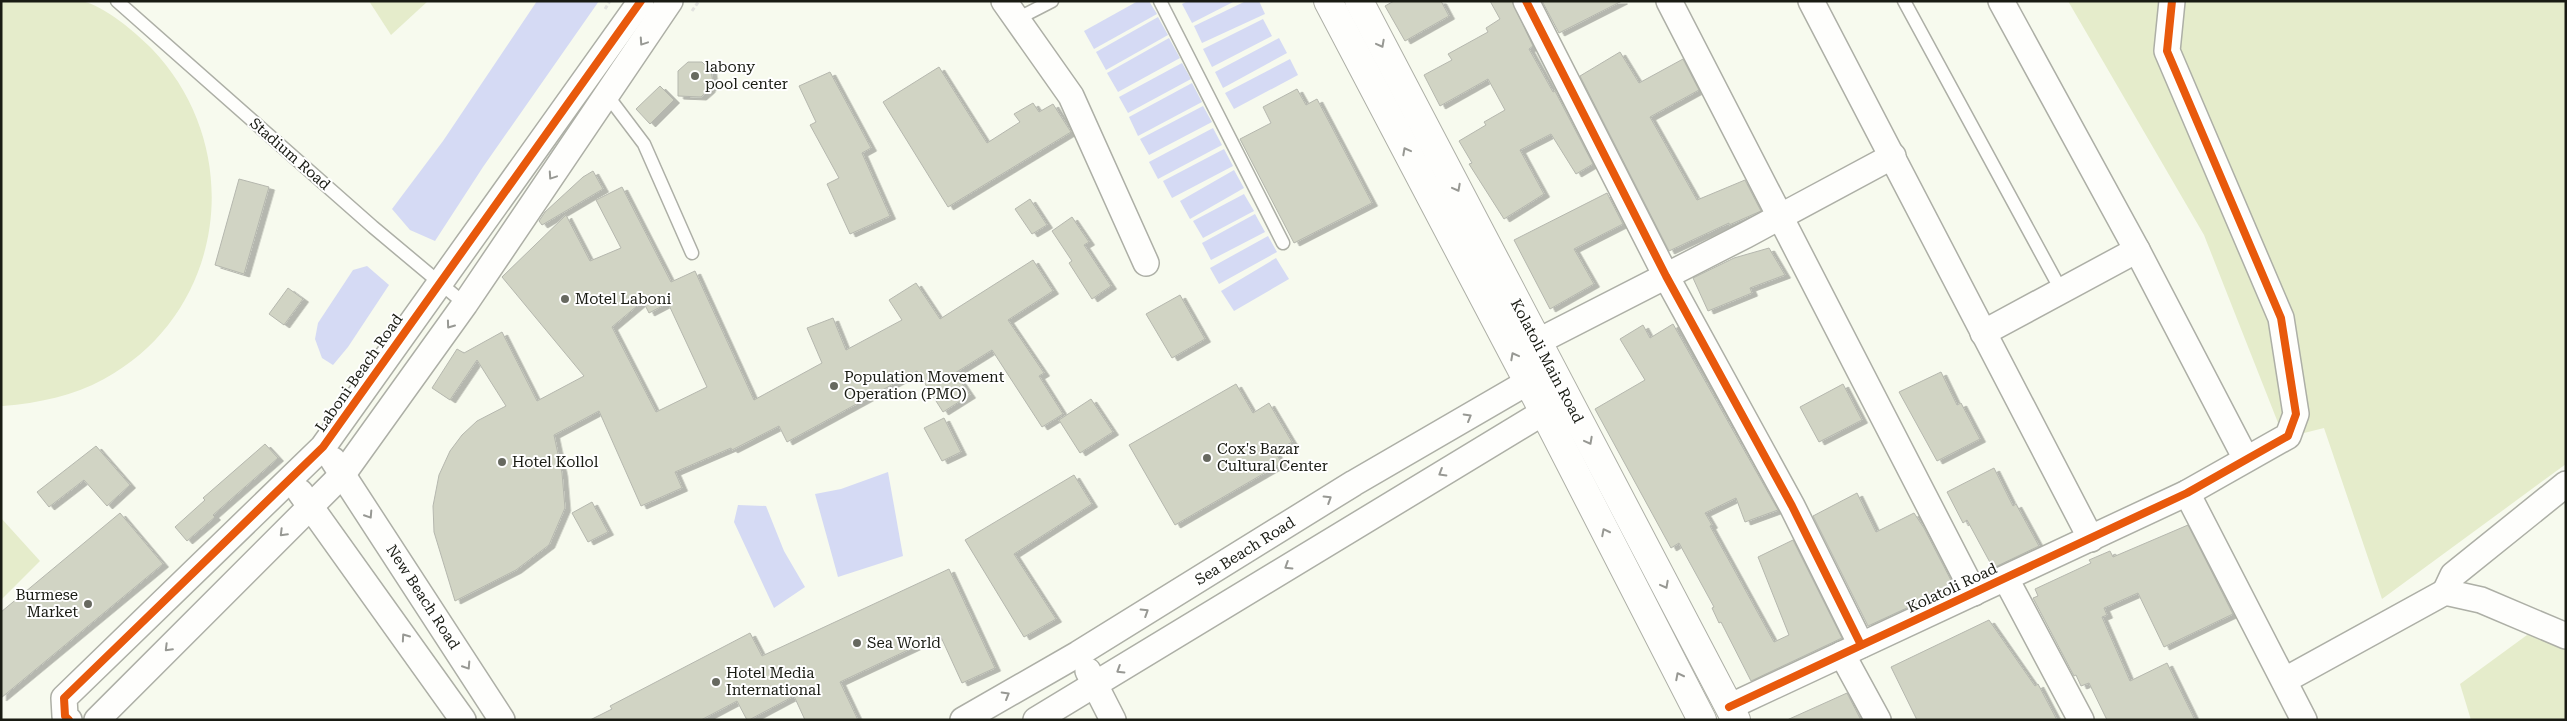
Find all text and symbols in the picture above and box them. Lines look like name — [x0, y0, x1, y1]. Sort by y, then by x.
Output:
one-way arrow — [639, 36, 649, 45]
one-way arrow — [1375, 39, 1385, 48]
place label: labony pool center — [705, 58, 788, 93]
marker: labony pool center — [689, 70, 701, 82]
street label: Stadium Road — [246, 114, 334, 194]
one-way arrow — [1402, 147, 1412, 156]
one-way arrow — [549, 171, 558, 180]
one-way arrow — [1451, 183, 1461, 192]
place label: Motel Laboni — [575, 290, 671, 308]
marker: Motel Laboni — [559, 293, 571, 305]
street label: Kolatoli Main Road — [1507, 296, 1587, 426]
street label: Laboni Beach Road — [312, 310, 407, 435]
one-way arrow — [447, 319, 456, 329]
one-way arrow — [1511, 353, 1521, 362]
place label: Population Movement Operation (PMO) — [844, 368, 1005, 403]
marker: Population Movement Operation (PMO) — [828, 380, 840, 392]
one-way arrow — [1463, 413, 1472, 423]
one-way arrow — [1583, 436, 1593, 445]
place label: Cox's Bazar Cultural Center — [1217, 440, 1328, 475]
marker: Cox's Bazar Cultural Center — [1201, 452, 1213, 464]
place label: Hotel Kollol — [512, 453, 599, 471]
marker: Hotel Kollol — [496, 456, 508, 468]
one-way arrow — [1438, 467, 1447, 477]
one-way arrow — [1323, 496, 1332, 506]
one-way arrow — [363, 509, 372, 519]
street label: Sea Beach Road — [1192, 513, 1299, 589]
one-way arrow — [280, 527, 289, 536]
one-way arrow — [1601, 528, 1611, 537]
street label: New Beach Road — [382, 541, 464, 653]
one-way arrow — [1284, 559, 1293, 569]
street label: Kolatoli Road — [1904, 559, 2000, 617]
one-way arrow — [1659, 579, 1669, 588]
place label: Burmese Market — [15, 586, 78, 621]
marker: Burmese Market — [82, 598, 94, 610]
one-way arrow — [1140, 609, 1149, 619]
one-way arrow — [402, 633, 411, 643]
place label: Sea World — [867, 634, 941, 652]
marker: Sea World — [851, 637, 863, 649]
one-way arrow — [165, 642, 174, 651]
one-way arrow — [461, 661, 471, 670]
one-way arrow — [1116, 663, 1125, 673]
place label: Hotel Media International — [726, 664, 821, 699]
one-way arrow — [1675, 673, 1685, 682]
marker: Hotel Media International — [710, 676, 722, 688]
one-way arrow — [1000, 692, 1009, 702]

